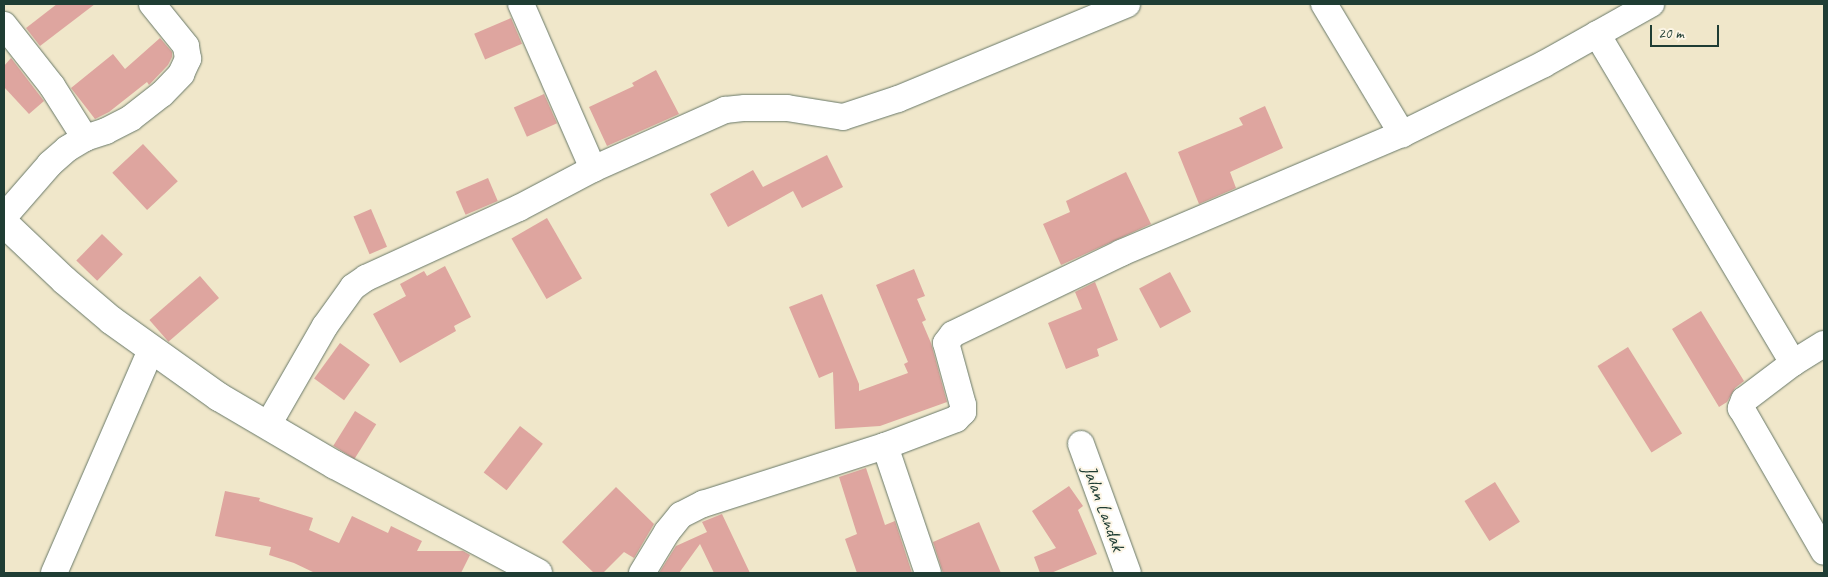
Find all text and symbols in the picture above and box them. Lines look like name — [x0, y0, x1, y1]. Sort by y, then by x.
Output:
scale bar — [1653, 15, 1722, 47]
text: 20 m — [1658, 24, 1684, 43]
street label: Jalan Landak — [1077, 462, 1131, 554]

